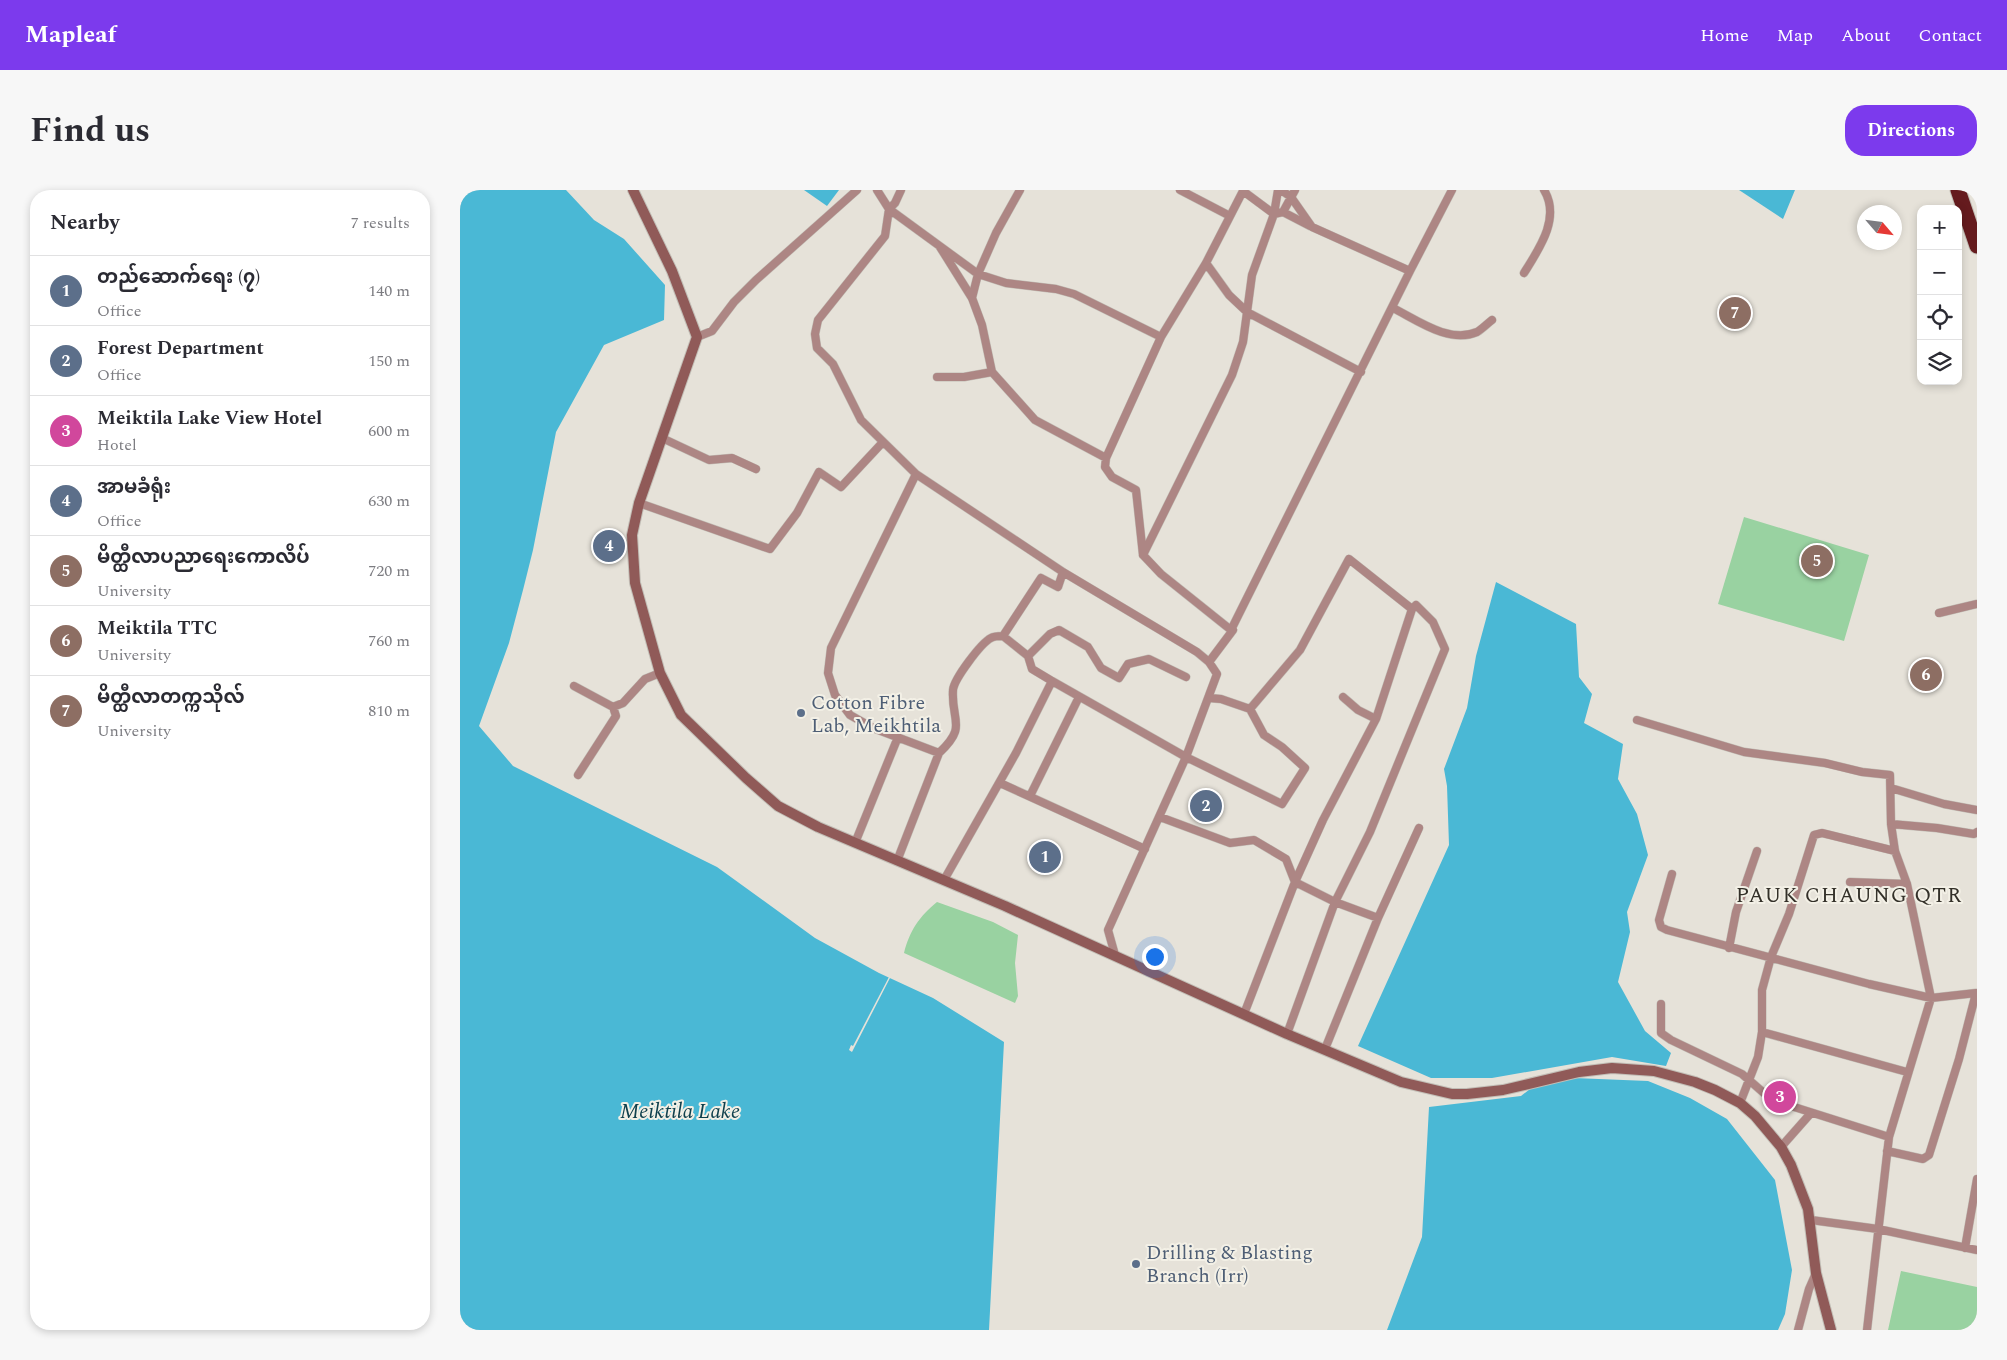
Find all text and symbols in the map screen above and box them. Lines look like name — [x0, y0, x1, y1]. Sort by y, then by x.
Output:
text: Mapleaf — [25, 17, 116, 53]
text: Home — [1700, 22, 1749, 49]
text: Map — [1777, 22, 1813, 49]
text: About — [1841, 22, 1891, 49]
text: Contact — [1919, 22, 1982, 49]
text: Find us — [30, 104, 150, 157]
button: Directions — [1845, 105, 1977, 156]
north arrow — [1857, 205, 1902, 250]
map controls — [1917, 205, 1962, 385]
button: + — [1917, 205, 1962, 250]
text: Nearby — [50, 207, 120, 239]
text: 7 results — [351, 211, 410, 235]
button: − — [1917, 250, 1962, 295]
text: တည်ဆောက်ရေး (၇) — [97, 263, 260, 292]
text: 1 — [62, 279, 70, 303]
text: 140 m — [368, 279, 410, 303]
pin: 7 — [1719, 294, 1751, 332]
button: locate — [1917, 295, 1962, 340]
text: Office — [97, 299, 141, 323]
text: Forest Department — [97, 334, 264, 363]
button: layers — [1917, 340, 1962, 385]
text: 2 — [62, 349, 70, 373]
text: 150 m — [368, 349, 410, 373]
text: Office — [97, 363, 141, 387]
text: Meiktila Lake View Hotel — [97, 404, 322, 433]
text: 3 — [62, 419, 70, 443]
text: 600 m — [368, 419, 410, 443]
text: Hotel — [97, 433, 137, 457]
text: အာမခံရုံး — [97, 473, 171, 502]
text: 4 — [62, 489, 70, 513]
text: 630 m — [368, 489, 410, 513]
text: Office — [97, 509, 141, 533]
pin: 4 — [593, 527, 625, 565]
pin: 5 — [1801, 542, 1833, 580]
text: မိတ္ထီလာပညာရေးကောလိပ် — [97, 543, 310, 572]
text: 5 — [62, 559, 70, 583]
text: 720 m — [368, 559, 410, 583]
text: University — [97, 579, 171, 603]
text: Meiktila TTC — [97, 614, 217, 643]
text: 6 — [62, 629, 70, 653]
text: 760 m — [368, 629, 410, 653]
text: University — [97, 643, 171, 667]
pin: 6 — [1910, 656, 1942, 694]
text: မိတ္ထီလာတက္ကသိုလ် — [97, 683, 245, 712]
place label: Cotton Fibre Lab, Meikhtila — [811, 688, 941, 741]
text: 7 — [62, 699, 70, 723]
text: 810 m — [368, 699, 410, 723]
marker: Cotton Fibre Lab, Meikhtila — [795, 707, 807, 719]
text: University — [97, 719, 171, 743]
pin: 2 — [1190, 787, 1222, 825]
pin: 1 — [1029, 838, 1061, 876]
district label: PAUK CHAUNG QTR — [1736, 880, 1962, 912]
your location — [1142, 944, 1168, 970]
pin: 3 — [1764, 1078, 1796, 1116]
water label: Meiktila Lake — [620, 1096, 740, 1128]
place label: Drilling & Blasting Branch (Irr) — [1146, 1238, 1313, 1291]
marker: Drilling & Blasting Branch (Irr) — [1130, 1258, 1142, 1270]

